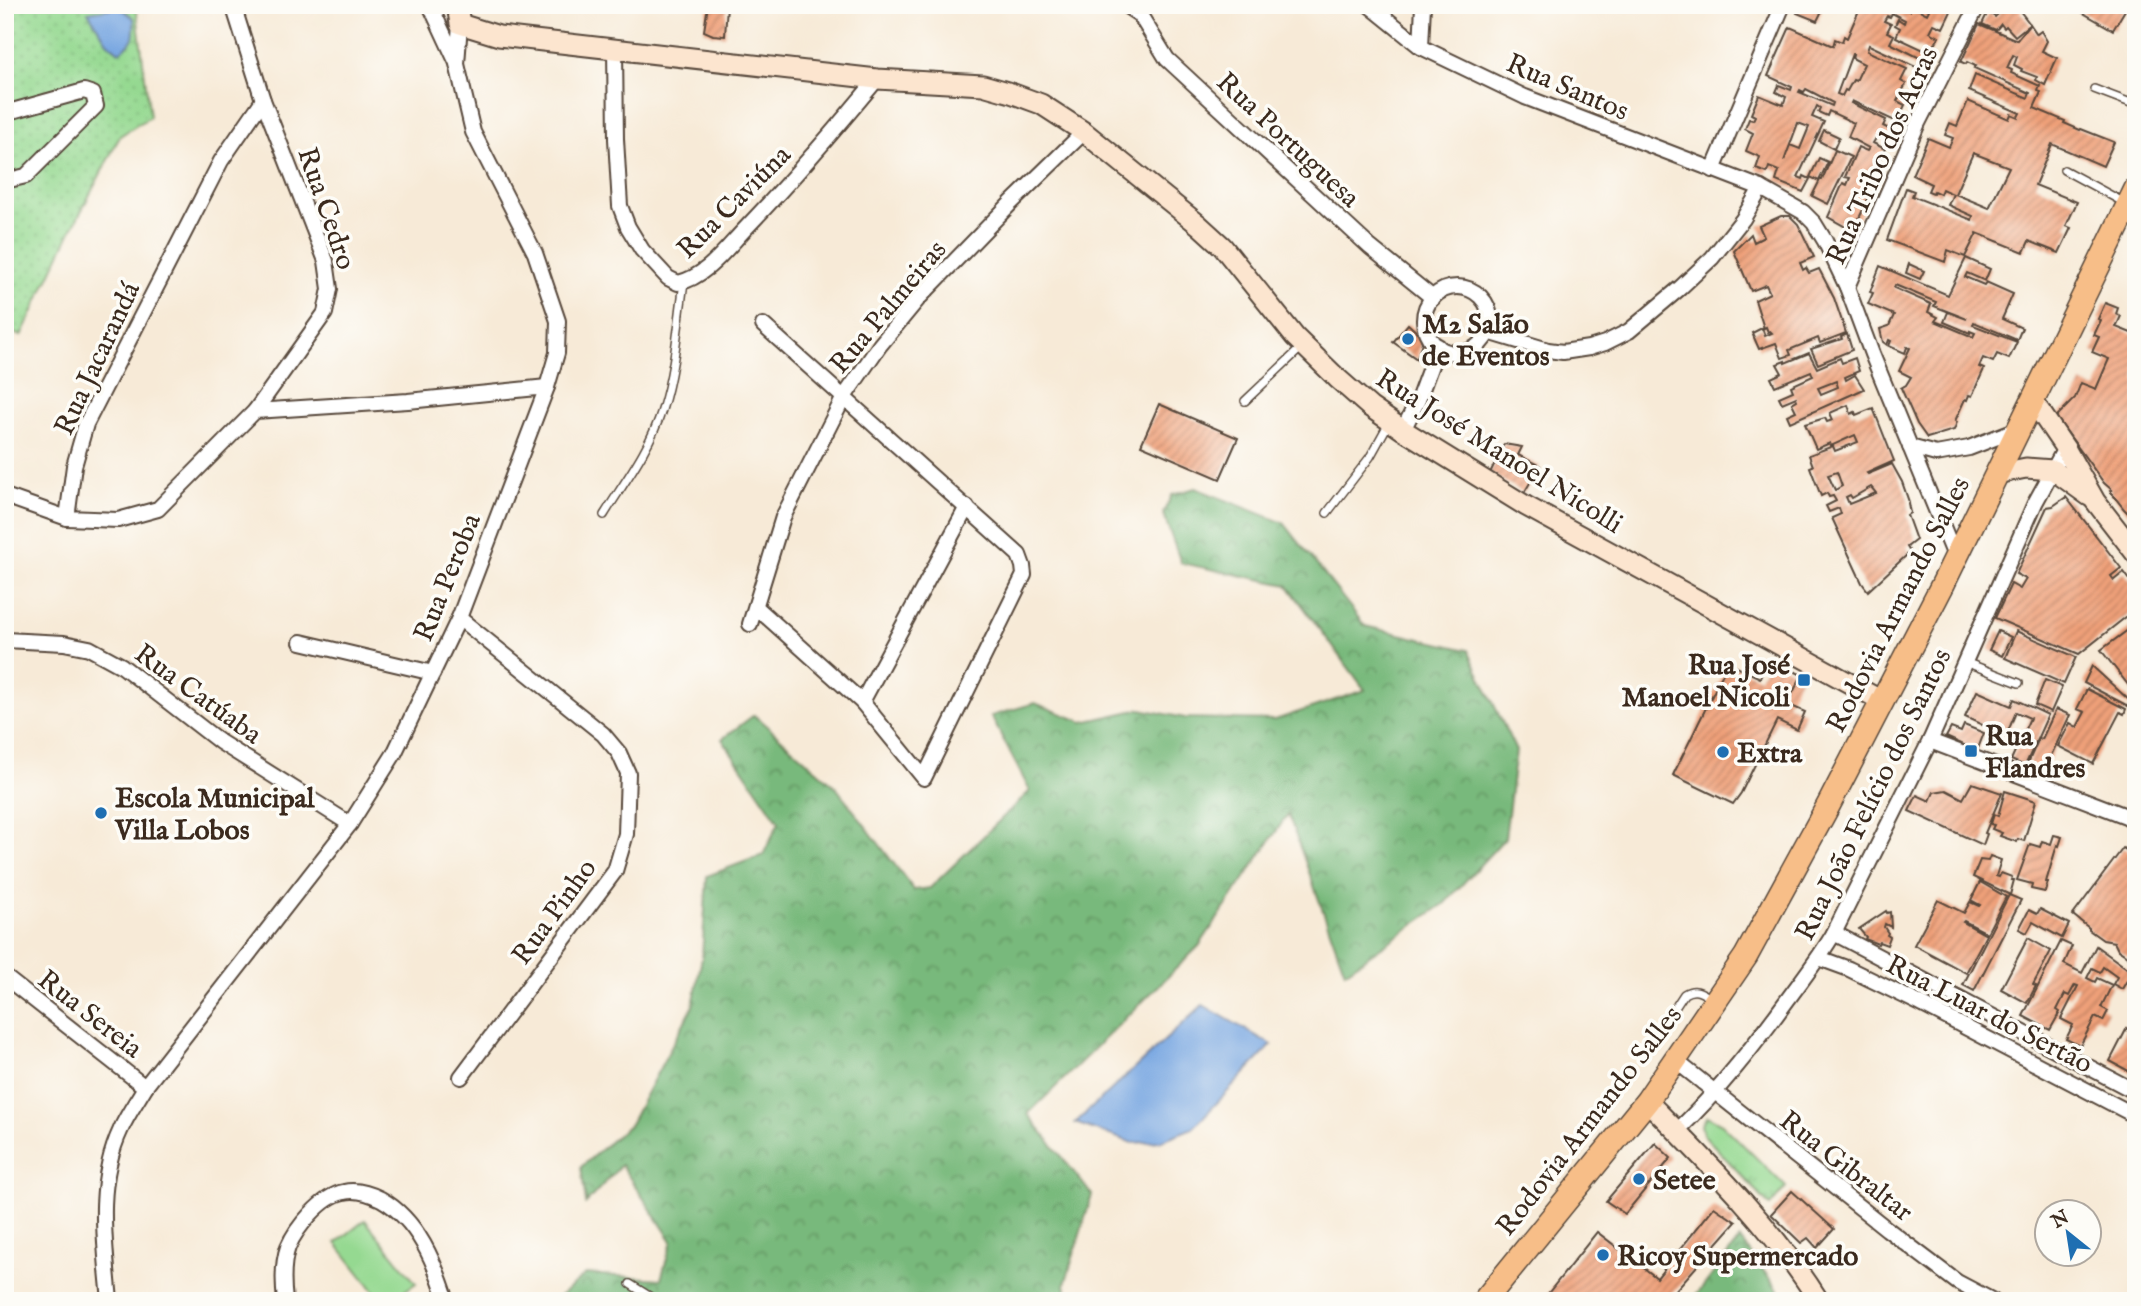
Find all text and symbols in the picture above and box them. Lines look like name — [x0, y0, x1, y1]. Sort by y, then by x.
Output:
street label: Rua Tribo dos Acras — [1819, 41, 1947, 271]
street label: Rua Santos — [1501, 47, 1634, 130]
street label: Rua Portuguesa — [1208, 65, 1367, 217]
street label: Rua Caviúna — [670, 138, 800, 267]
street label: Rua Cedro — [288, 143, 363, 275]
street label: Rua Palmeiras — [823, 234, 955, 382]
street label: Rua Jacarandá — [48, 276, 149, 441]
place label: M2 Salão de Eventos — [1422, 308, 1550, 375]
marker: M2 Salão de Eventos — [1400, 331, 1416, 347]
street label: Rua José Manoel Nicolli — [1369, 362, 1629, 542]
street label: Rodovia Armando Salles — [1820, 471, 1979, 739]
street label: Rua Peroba — [407, 508, 490, 647]
street label: Rua Catúaba — [127, 637, 269, 754]
street label: Rua João Felício dos Santos — [1788, 643, 1960, 947]
place label: Rua José Manoel Nicoli — [1621, 649, 1791, 716]
marker: Rua José Manoel Nicoli — [1796, 672, 1812, 688]
place label: Rua Flandres — [1985, 720, 2086, 787]
place label: Extra — [1737, 737, 1803, 772]
marker: Rua Flandres — [1963, 743, 1979, 759]
marker: Extra — [1715, 744, 1731, 760]
place label: Escola Municipal Villa Lobos — [114, 782, 316, 849]
marker: Escola Municipal Villa Lobos — [93, 805, 109, 821]
street label: Rua Pinho — [505, 853, 605, 972]
street label: Rua Luar do Sertão — [1880, 948, 2098, 1082]
street label: Rua Sereia — [30, 963, 150, 1067]
street label: Rodovia Armando Salles — [1489, 999, 1691, 1244]
street label: Rua Gibraltar — [1771, 1104, 1919, 1230]
place label: Setee — [1653, 1164, 1716, 1199]
marker: Setee — [1631, 1171, 1647, 1187]
north arrow — [2032, 1198, 2102, 1268]
text: N — [2047, 1205, 2074, 1235]
place label: Ricoy Supermercado — [1617, 1240, 1858, 1275]
marker: Ricoy Supermercado — [1595, 1247, 1611, 1263]

